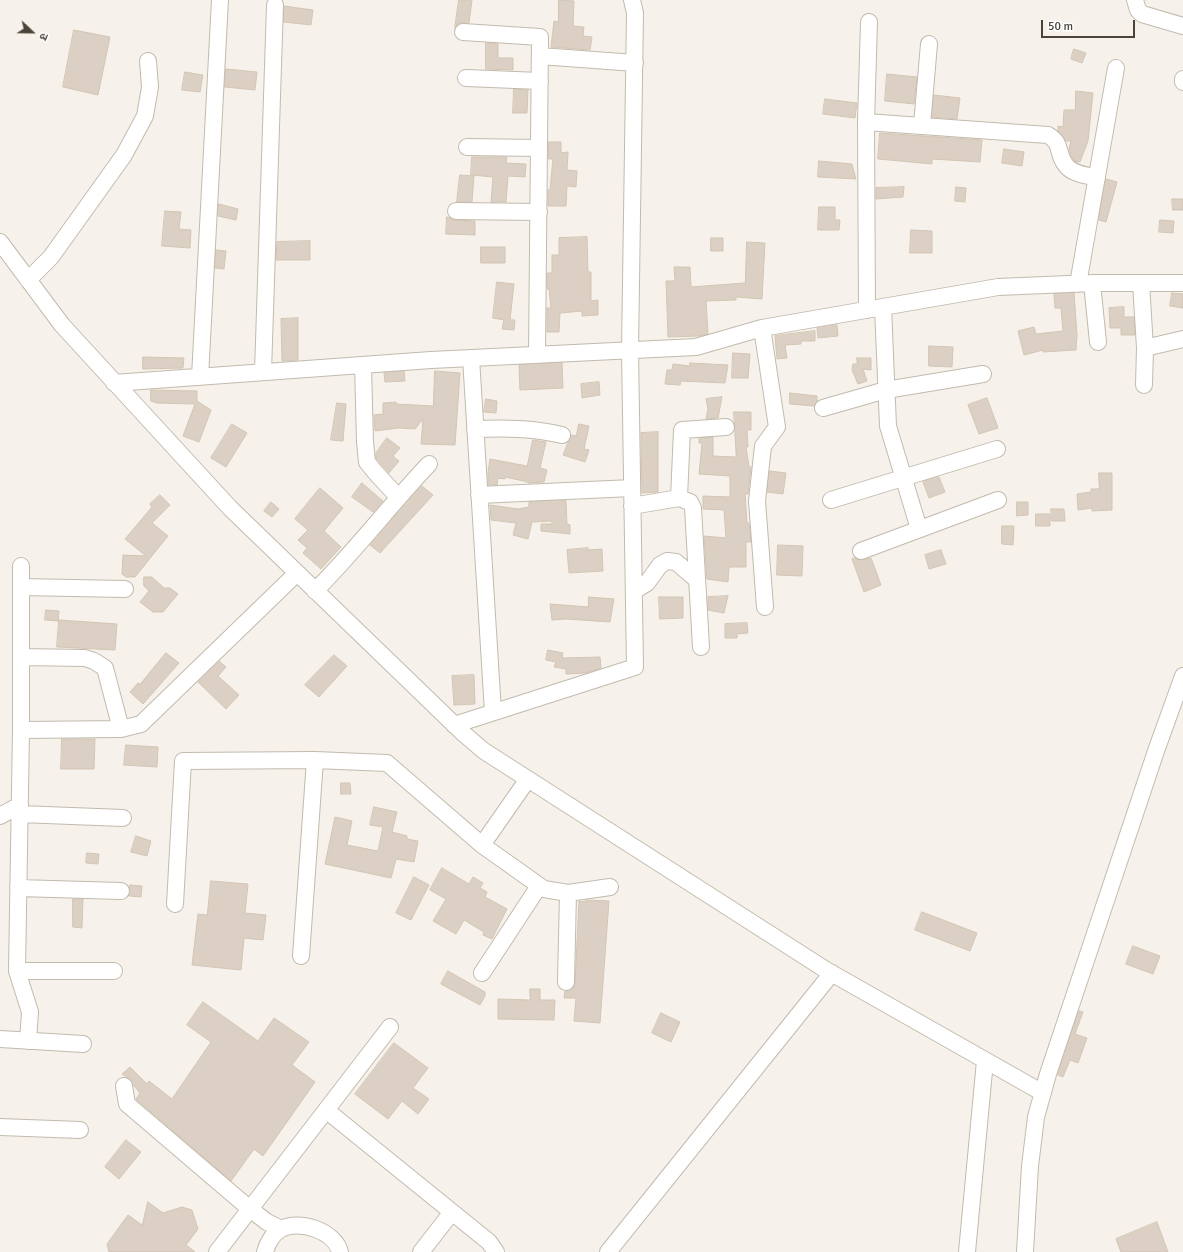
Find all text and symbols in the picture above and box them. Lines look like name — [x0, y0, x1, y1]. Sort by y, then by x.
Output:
north arrow — [12, 12, 52, 52]
scale bar — [1043, 12, 1137, 38]
text: 50 m — [1048, 19, 1073, 34]
text: उ — [36, 31, 51, 42]

